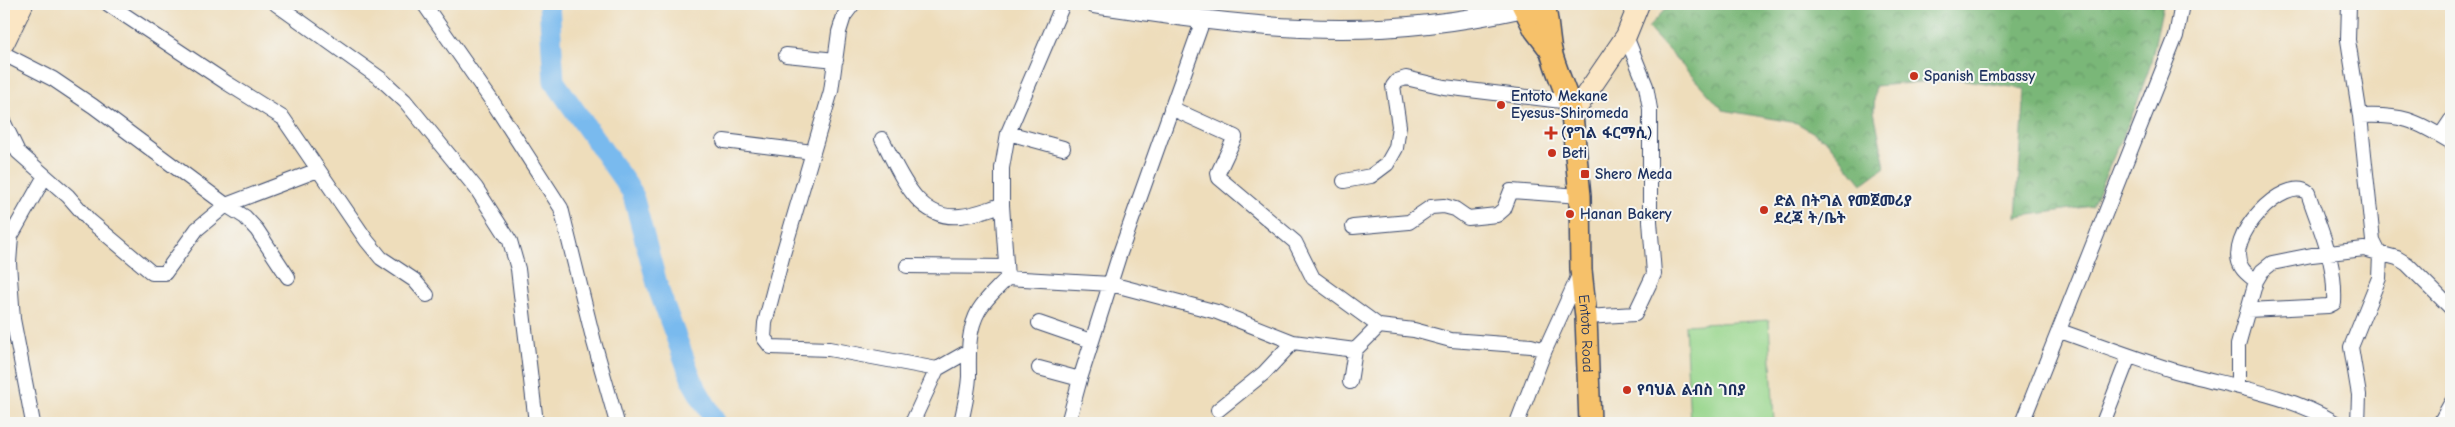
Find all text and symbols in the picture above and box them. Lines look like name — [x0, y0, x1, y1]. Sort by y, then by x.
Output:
place label: Spanish Embassy — [1924, 67, 2035, 85]
marker: Spanish Embassy — [1908, 70, 1920, 82]
place label: Entoto Mekane Eyesus-Shiromeda — [1511, 87, 1629, 122]
marker: Entoto Mekane Eyesus-Shiromeda — [1495, 99, 1507, 111]
place label: (የግል ፋርማሲ) — [1561, 124, 1652, 142]
marker: (የግል ፋርማሲ) — [1545, 127, 1557, 139]
place label: Beti — [1562, 144, 1587, 162]
marker: Beti — [1546, 147, 1558, 159]
place label: Shero Meda — [1595, 165, 1672, 183]
marker: Shero Meda — [1579, 168, 1591, 180]
place label: ድል በትግል የመጀመሪያ ደረጃ ት/ቤት — [1774, 192, 1912, 227]
marker: ድል በትግል የመጀመሪያ ደረጃ ት/ቤት — [1758, 204, 1770, 216]
place label: Hanan Bakery — [1580, 205, 1672, 223]
marker: Hanan Bakery — [1564, 208, 1576, 220]
street label: Entoto Road — [1575, 293, 1597, 373]
place label: የባህል ልብስ ገበያ — [1637, 381, 1746, 399]
marker: የባህል ልብስ ገበያ — [1621, 384, 1633, 396]

